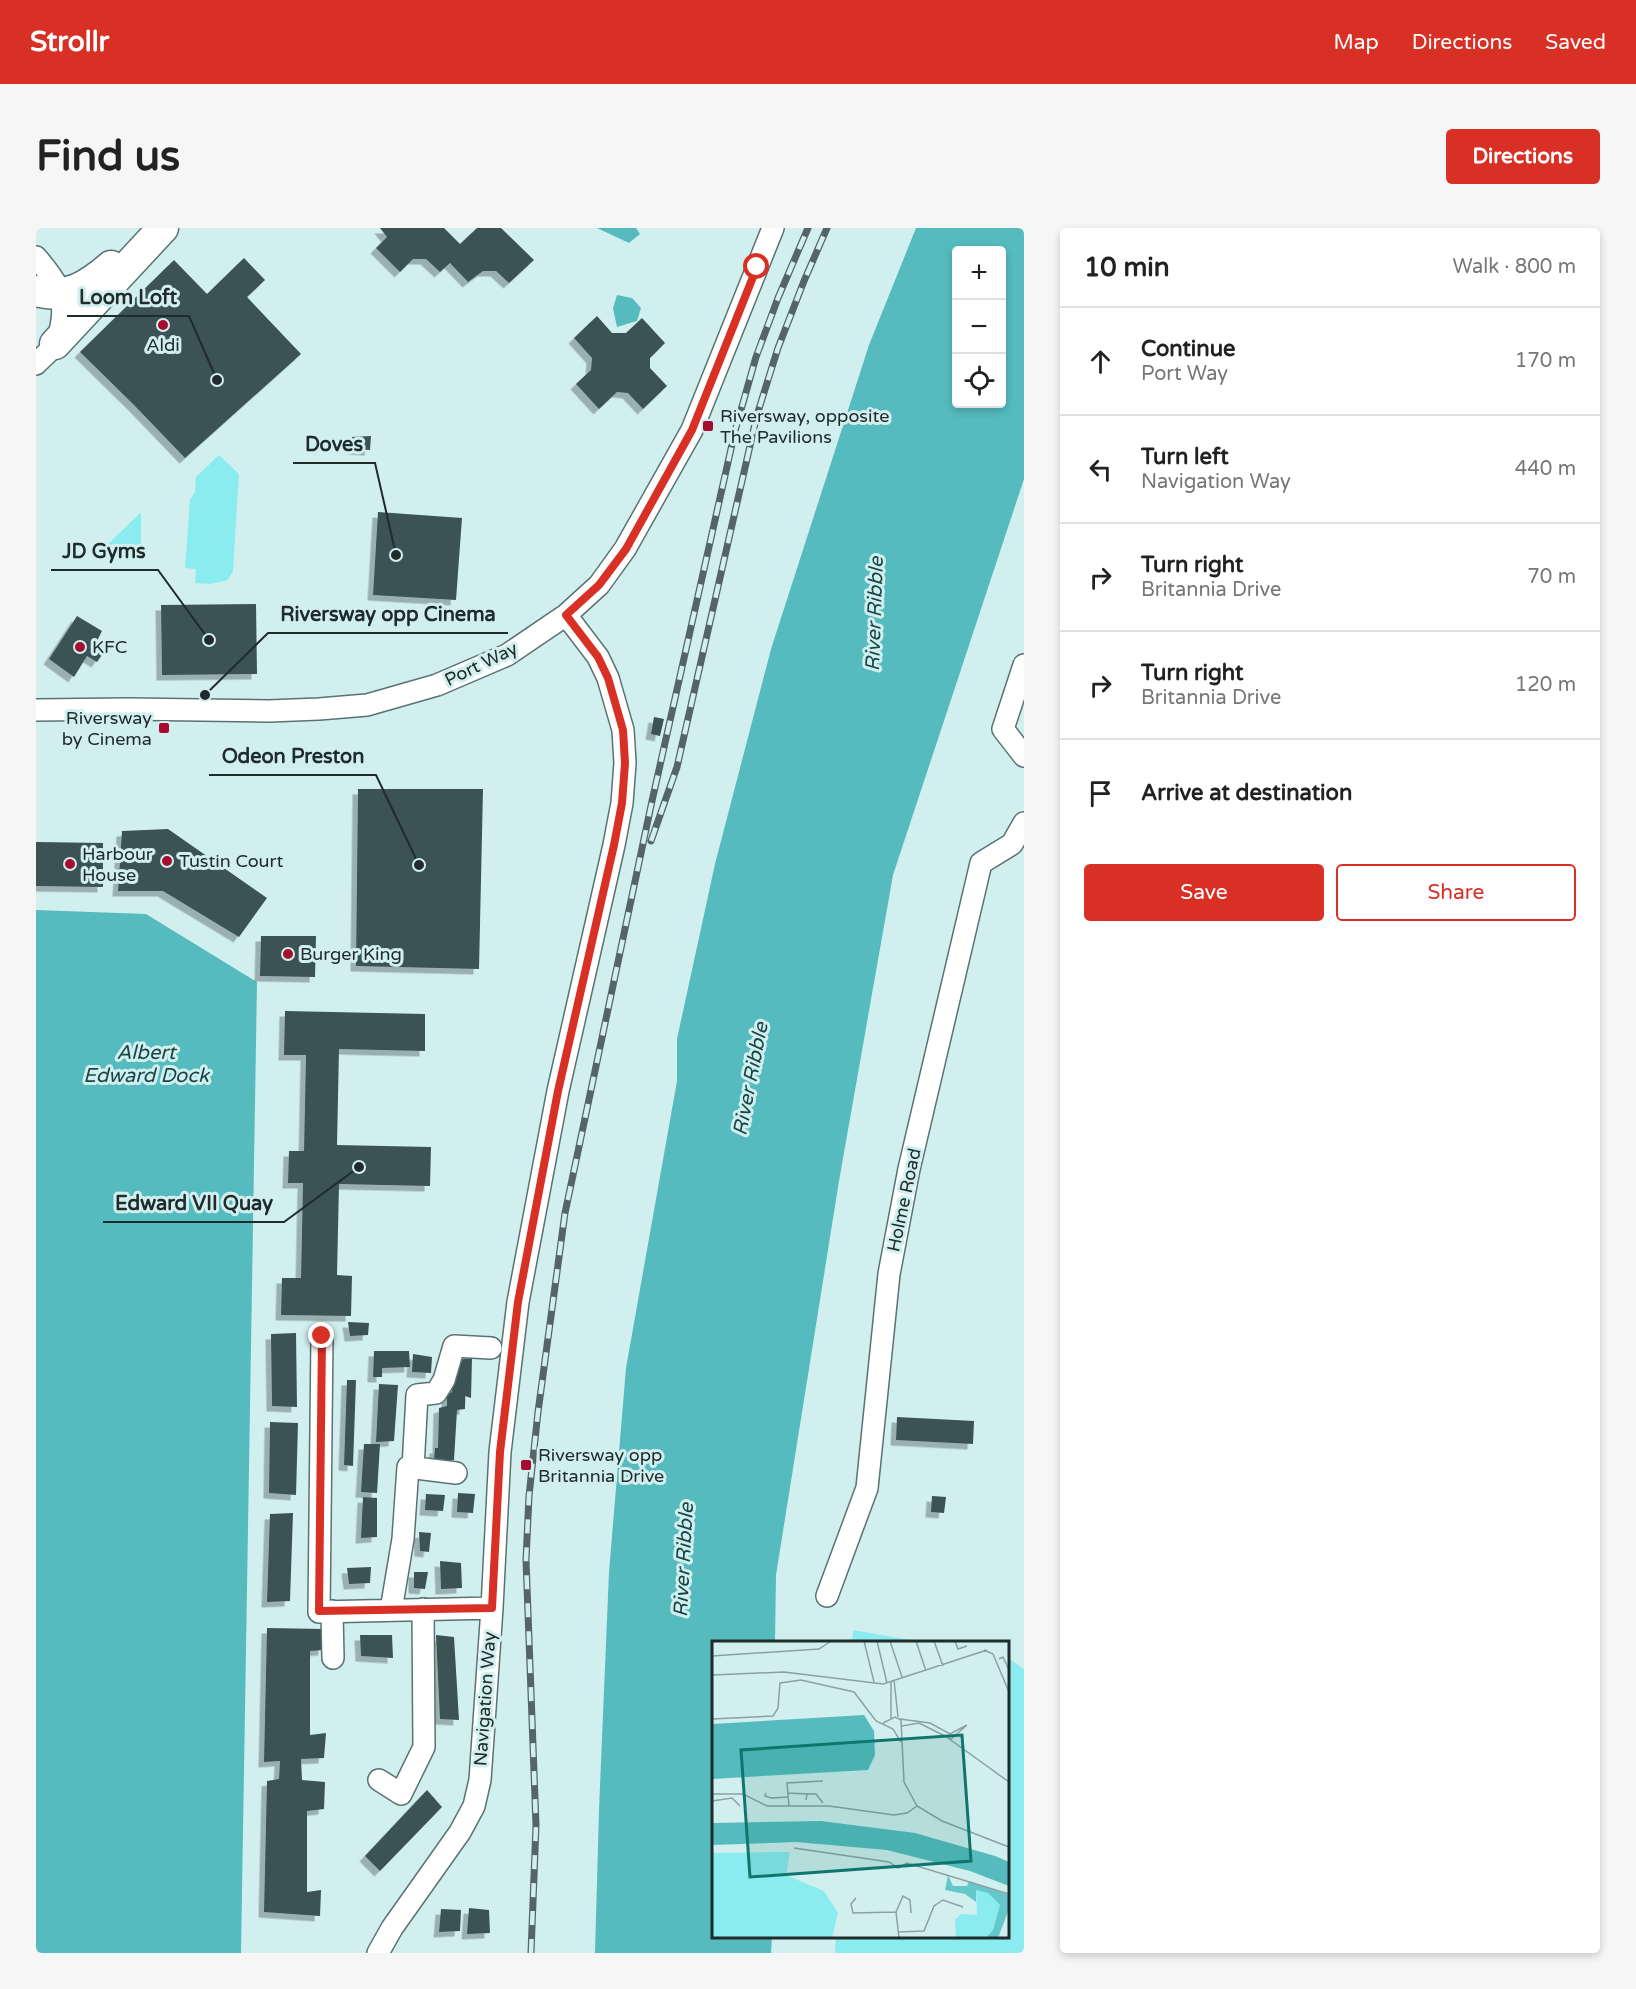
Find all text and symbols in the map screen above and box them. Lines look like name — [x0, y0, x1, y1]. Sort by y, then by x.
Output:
text: Strollr — [30, 25, 109, 59]
text: Map — [1333, 30, 1379, 55]
text: Directions — [1412, 30, 1512, 55]
text: Saved — [1545, 30, 1606, 55]
button: Directions — [1446, 129, 1600, 184]
text: Find us — [36, 131, 180, 182]
map controls — [952, 246, 1006, 408]
button: + — [952, 246, 1006, 300]
text: 10 min — [1084, 252, 1170, 283]
route start — [743, 253, 769, 279]
text: Walk · 800 m — [1453, 255, 1576, 279]
callout: Loom Loft — [67, 278, 189, 316]
text: Loom Loft — [79, 286, 177, 310]
button: − — [952, 300, 1006, 354]
marker: Aldi — [156, 318, 170, 332]
place label: Aldi — [146, 334, 180, 356]
text: Continue — [1141, 336, 1236, 362]
icon: ahead — [1084, 345, 1117, 378]
text: 170 m — [1515, 349, 1576, 373]
button: locate — [952, 354, 1006, 408]
text: Port Way — [1141, 362, 1228, 386]
place label: Riversway, opposite The Pavilions — [720, 405, 889, 448]
marker: Riversway, opposite The Pavilions — [701, 419, 715, 433]
callout: Doves — [293, 425, 375, 463]
text: Doves — [305, 433, 363, 457]
text: Turn left — [1141, 444, 1229, 470]
icon: left — [1084, 453, 1117, 486]
text: 440 m — [1515, 457, 1576, 481]
text: Navigation Way — [1141, 470, 1291, 494]
callout: JD Gyms — [51, 532, 158, 570]
text: JD Gyms — [61, 540, 146, 564]
text: Turn right — [1141, 552, 1243, 578]
water label: River Ribble — [861, 555, 889, 672]
icon: right — [1084, 561, 1117, 594]
text: 70 m — [1527, 565, 1576, 589]
text: Britannia Drive — [1141, 578, 1281, 602]
callout: Riversway opp Cinema — [268, 595, 508, 633]
text: Riversway opp Cinema — [280, 603, 496, 627]
place label: KFC — [92, 636, 127, 658]
street label: Port Way — [441, 637, 521, 691]
marker: KFC — [73, 640, 87, 654]
text: Turn right — [1141, 660, 1243, 686]
icon: right — [1084, 669, 1117, 702]
text: 120 m — [1515, 673, 1576, 697]
text: Britannia Drive — [1141, 686, 1281, 710]
place label: Riversway by Cinema — [62, 707, 152, 750]
marker: Riversway by Cinema — [157, 721, 171, 735]
callout: Odeon Preston — [209, 737, 376, 775]
text: Odeon Preston — [222, 745, 364, 769]
icon: arrive — [1084, 777, 1117, 810]
text: Arrive at destination — [1141, 780, 1352, 806]
place label: Harbour House — [82, 843, 153, 886]
place label: Tustin Court — [179, 850, 283, 872]
marker: Tustin Court — [160, 854, 174, 868]
marker: Harbour House — [63, 857, 77, 871]
button: Save — [1084, 864, 1324, 921]
button: Share — [1336, 864, 1576, 921]
place label: Burger King — [300, 943, 402, 965]
marker: Burger King — [281, 947, 295, 961]
water label: River Ribble — [728, 1019, 774, 1138]
water label: Albert Edward Dock — [83, 1041, 211, 1088]
street label: Holme Road — [882, 1146, 926, 1254]
callout: Edward VII Quay — [103, 1184, 284, 1222]
text: Edward VII Quay — [115, 1192, 273, 1216]
route end — [308, 1322, 334, 1348]
place label: Riversway opp Britannia Drive — [538, 1444, 664, 1487]
marker: Riversway opp Britannia Drive — [519, 1458, 533, 1472]
water label: River Ribble — [669, 1500, 699, 1618]
street label: Navigation Way — [469, 1631, 501, 1767]
inset map — [712, 1641, 1009, 1938]

